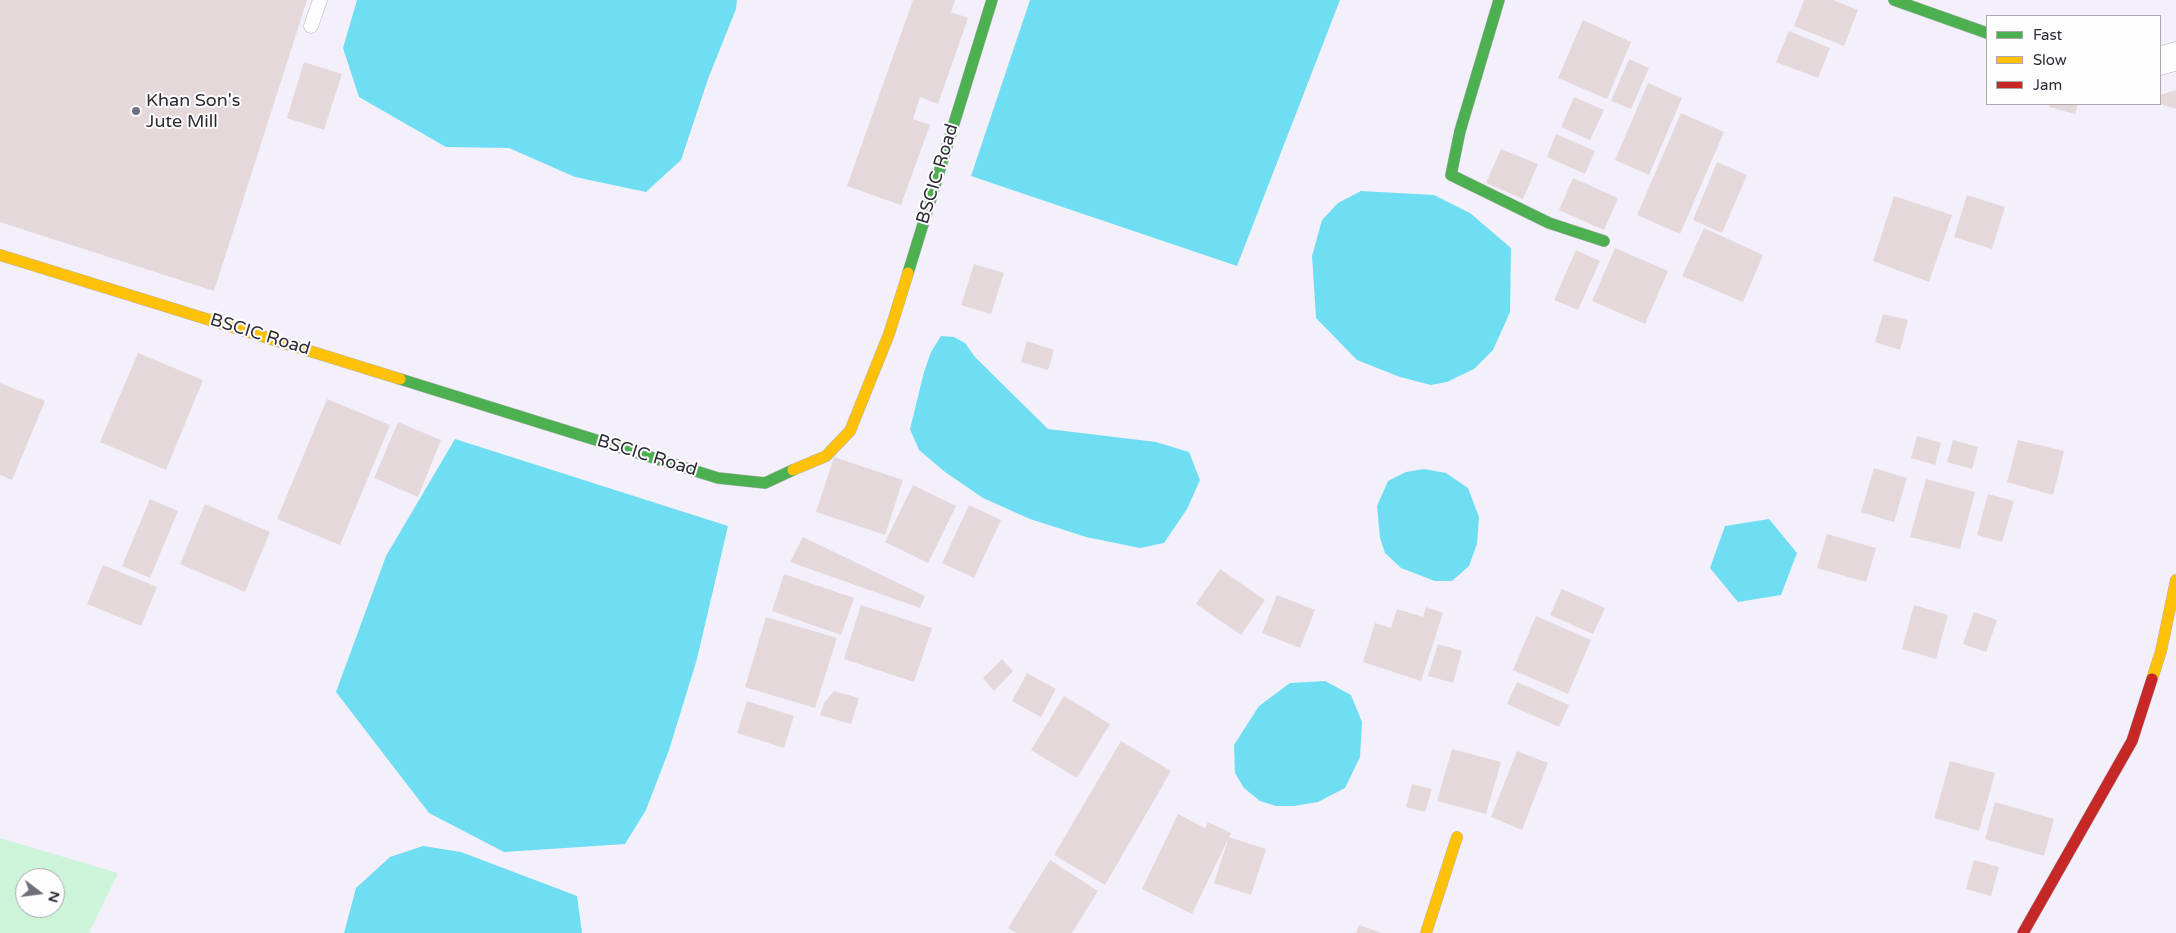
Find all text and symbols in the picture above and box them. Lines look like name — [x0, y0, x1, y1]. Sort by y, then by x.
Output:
legend — [1986, 15, 2161, 105]
text: Fast — [2033, 26, 2062, 44]
text: Slow — [2033, 51, 2067, 69]
text: Jam — [2033, 76, 2062, 94]
place label: Khan Son's Jute Mill — [146, 90, 240, 132]
marker: Khan Son's Jute Mill — [130, 105, 142, 117]
street label: BSCIC Road — [913, 121, 963, 227]
street label: BSCIC Road — [207, 310, 313, 360]
street label: BSCIC Road — [594, 431, 700, 481]
north arrow — [15, 868, 65, 918]
text: N — [44, 889, 64, 904]

